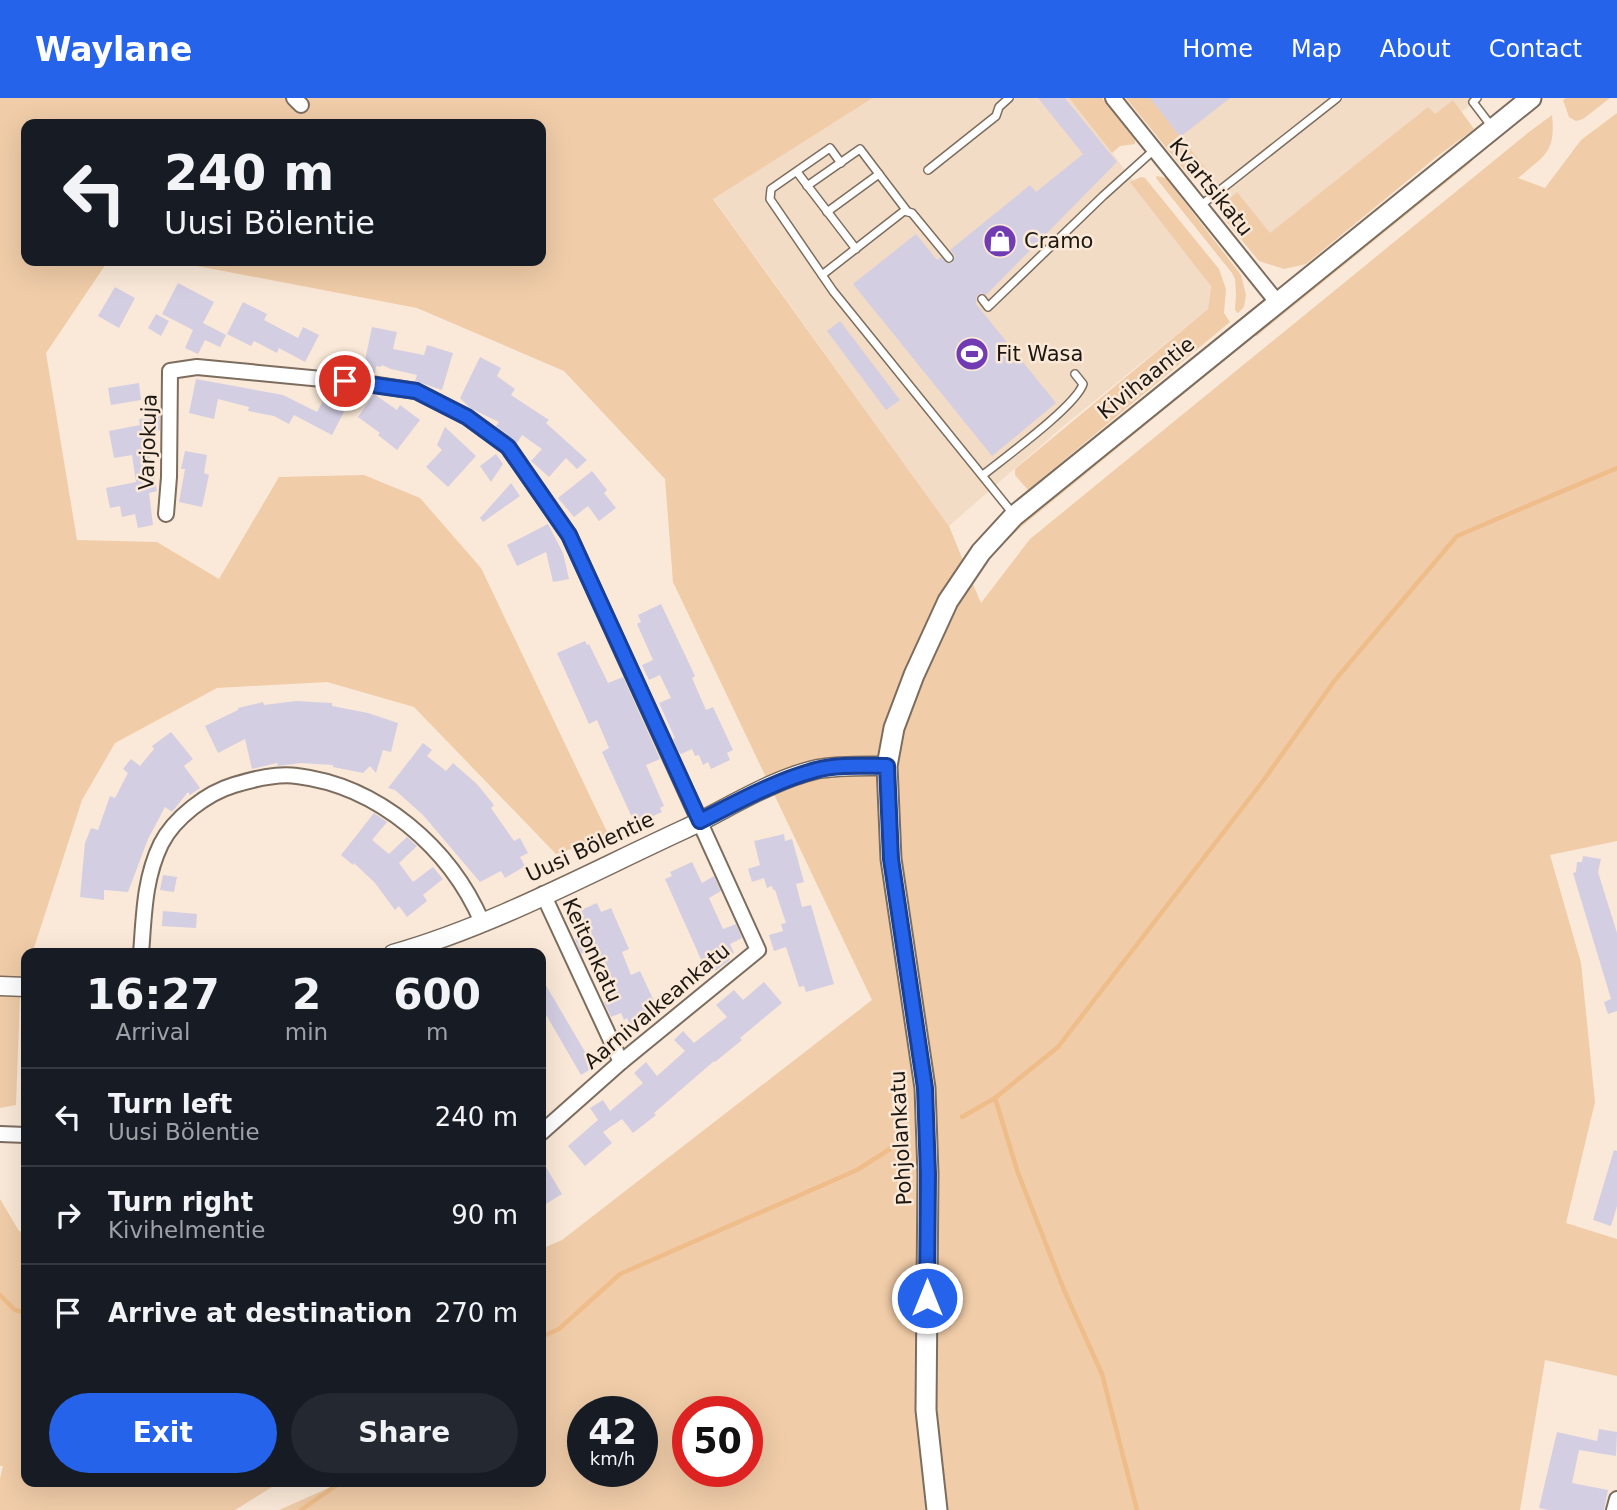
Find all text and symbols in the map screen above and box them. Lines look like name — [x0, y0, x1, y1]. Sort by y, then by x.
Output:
text: Waylane — [35, 30, 192, 69]
text: Home — [1182, 35, 1253, 63]
text: Map — [1291, 35, 1342, 63]
text: About — [1380, 35, 1451, 63]
text: Contact — [1489, 35, 1582, 63]
street label: Kvartsikatu — [1164, 133, 1258, 241]
text: 240 m — [164, 145, 334, 202]
icon: left — [49, 147, 140, 238]
text: Uusi Bölentie — [164, 204, 375, 242]
shop icon: Cramo — [981, 222, 1019, 260]
place label: Cramo — [1024, 229, 1093, 253]
street label: Kivihaantie — [1093, 332, 1199, 424]
sports icon: Fit Wasa — [953, 335, 991, 373]
place label: Fit Wasa — [996, 342, 1083, 366]
pin — [315, 351, 375, 411]
icon: arrive — [326, 362, 364, 400]
street label: Varjokuja — [134, 393, 162, 491]
street label: Uusi Bölentie — [522, 807, 658, 887]
street label: Keitonkatu — [557, 894, 627, 1006]
street label: Aarnivalkeankatu — [579, 938, 735, 1074]
text: 16:27 — [86, 970, 220, 1019]
text: 2 — [292, 970, 321, 1019]
text: 600 — [393, 970, 481, 1019]
text: Arrival — [116, 1019, 190, 1045]
text: min — [285, 1019, 328, 1045]
text: m — [426, 1019, 448, 1045]
street label: Pohjolankatu — [885, 1070, 917, 1206]
text: Turn left — [108, 1089, 232, 1119]
icon: left — [49, 1098, 87, 1136]
text: 240 m — [435, 1102, 518, 1132]
text: Uusi Bölentie — [108, 1119, 260, 1145]
text: Turn right — [108, 1187, 253, 1217]
icon: right — [49, 1196, 87, 1234]
text: 90 m — [451, 1200, 518, 1230]
text: Kivihelmentie — [108, 1217, 265, 1243]
position arrow — [890, 1261, 964, 1335]
icon: arrive — [49, 1294, 87, 1332]
text: Arrive at destination — [108, 1298, 412, 1328]
text: 270 m — [435, 1298, 518, 1328]
button: Exit — [49, 1393, 277, 1473]
button: Share — [291, 1393, 518, 1473]
speed limit sign: 50 — [672, 1396, 763, 1487]
text: 42 — [588, 1412, 637, 1452]
text: km/h — [590, 1448, 635, 1469]

